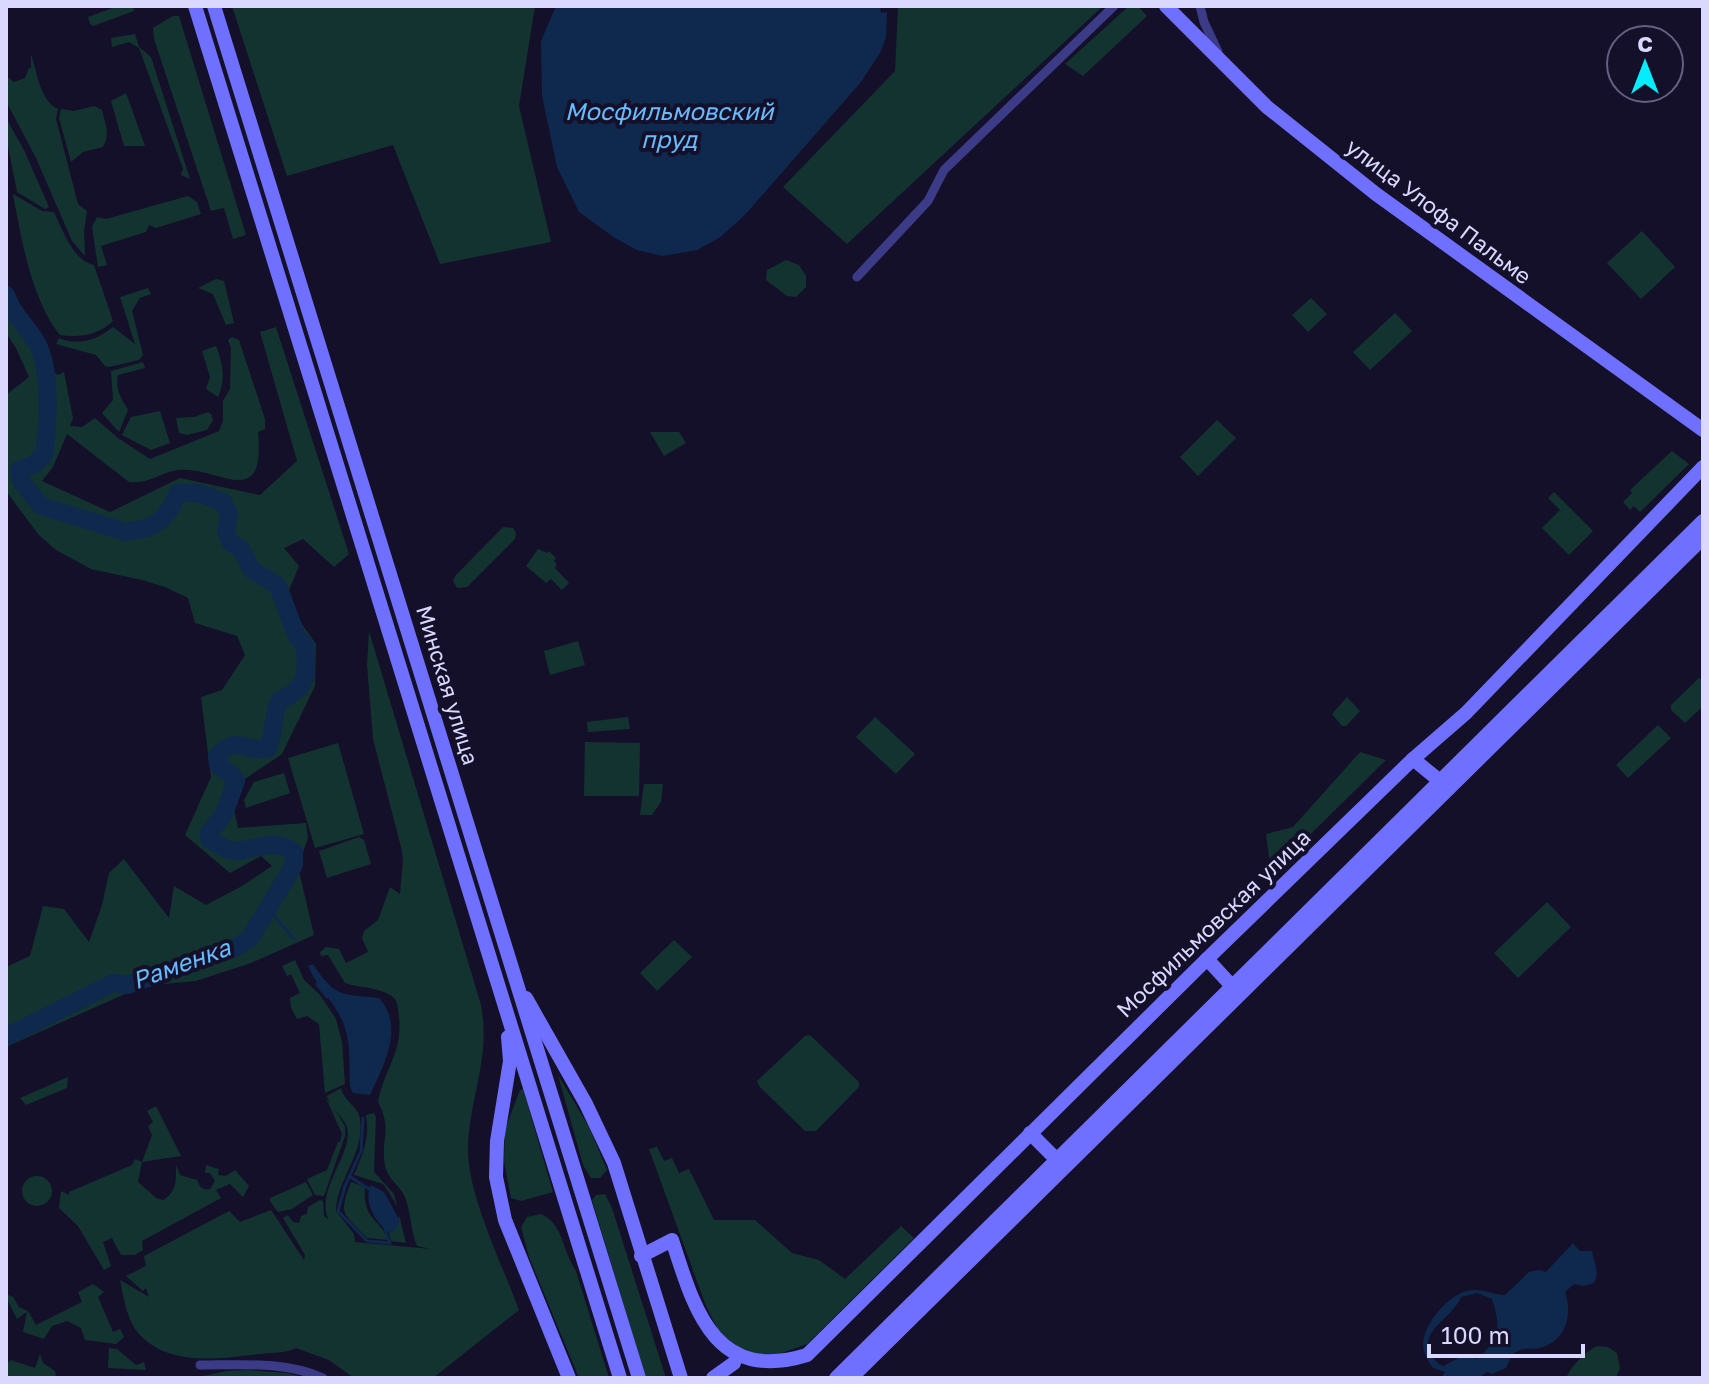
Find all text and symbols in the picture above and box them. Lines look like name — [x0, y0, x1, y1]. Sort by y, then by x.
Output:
north arrow — [1605, 24, 1685, 104]
text: С — [1637, 30, 1653, 57]
water label: Мосфильмовский пруд — [565, 96, 775, 154]
street label: улица Улофа Пальме — [1341, 132, 1537, 290]
street label: Минская улица — [411, 602, 485, 768]
street label: Мосфильмовская улица — [1110, 823, 1316, 1023]
water label: Раменка — [128, 931, 235, 994]
scale bar — [1429, 1308, 1583, 1358]
text: 100 m — [1441, 1320, 1510, 1349]

